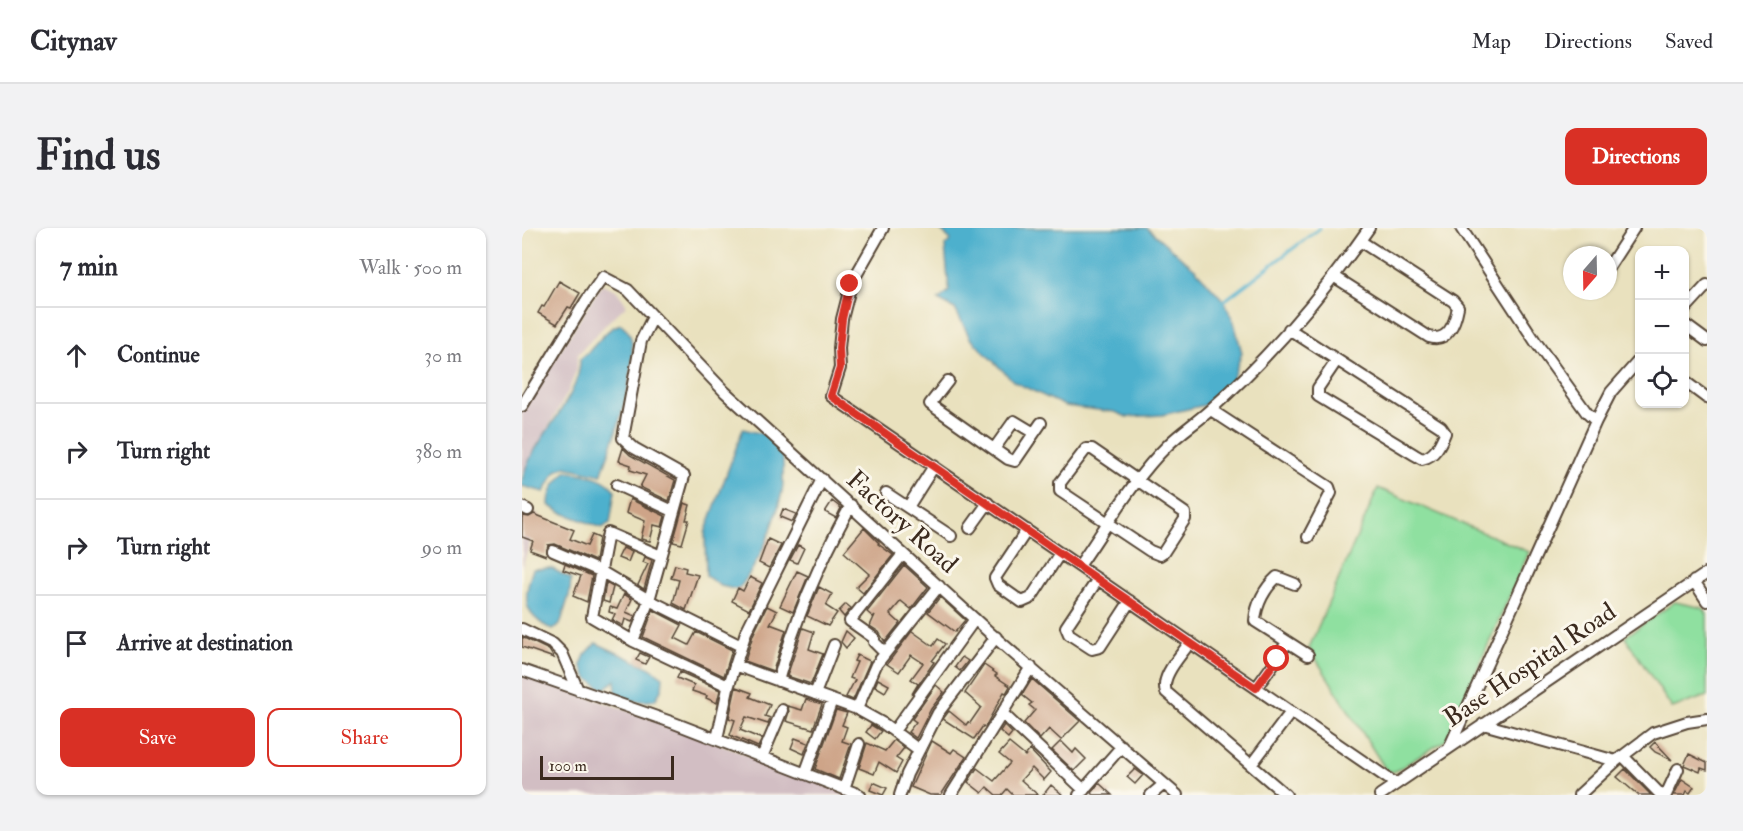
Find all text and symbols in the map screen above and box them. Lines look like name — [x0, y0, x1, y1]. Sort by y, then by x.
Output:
text: Citynav — [30, 24, 117, 59]
text: Map — [1471, 28, 1511, 55]
text: Directions — [1544, 28, 1632, 55]
text: Saved — [1665, 28, 1713, 55]
button: Directions — [1565, 128, 1707, 185]
text: Find us — [36, 130, 160, 182]
north arrow — [1563, 246, 1617, 300]
map controls — [1635, 246, 1689, 408]
button: + — [1635, 246, 1689, 300]
text: 7 min — [60, 251, 118, 283]
text: Walk · 500 m — [359, 255, 462, 280]
route end — [836, 270, 862, 296]
button: − — [1635, 300, 1689, 354]
icon: ahead — [60, 339, 93, 372]
text: Continue — [117, 341, 200, 369]
text: 30 m — [424, 343, 462, 368]
button: locate — [1635, 354, 1689, 408]
icon: right — [60, 435, 93, 468]
text: Turn right — [117, 437, 210, 465]
text: 380 m — [415, 439, 462, 464]
street label: Factory Road — [840, 464, 964, 580]
icon: right — [60, 531, 93, 564]
text: Turn right — [117, 533, 210, 561]
text: 90 m — [422, 535, 462, 560]
street label: Base Hospital Road — [1438, 595, 1623, 735]
icon: arrive — [60, 627, 93, 660]
text: Arrive at destination — [117, 629, 293, 657]
route start — [1263, 645, 1289, 671]
button: Save — [60, 708, 255, 767]
button: Share — [267, 708, 462, 767]
scale bar — [540, 753, 674, 780]
text: 100 m — [549, 756, 587, 776]

